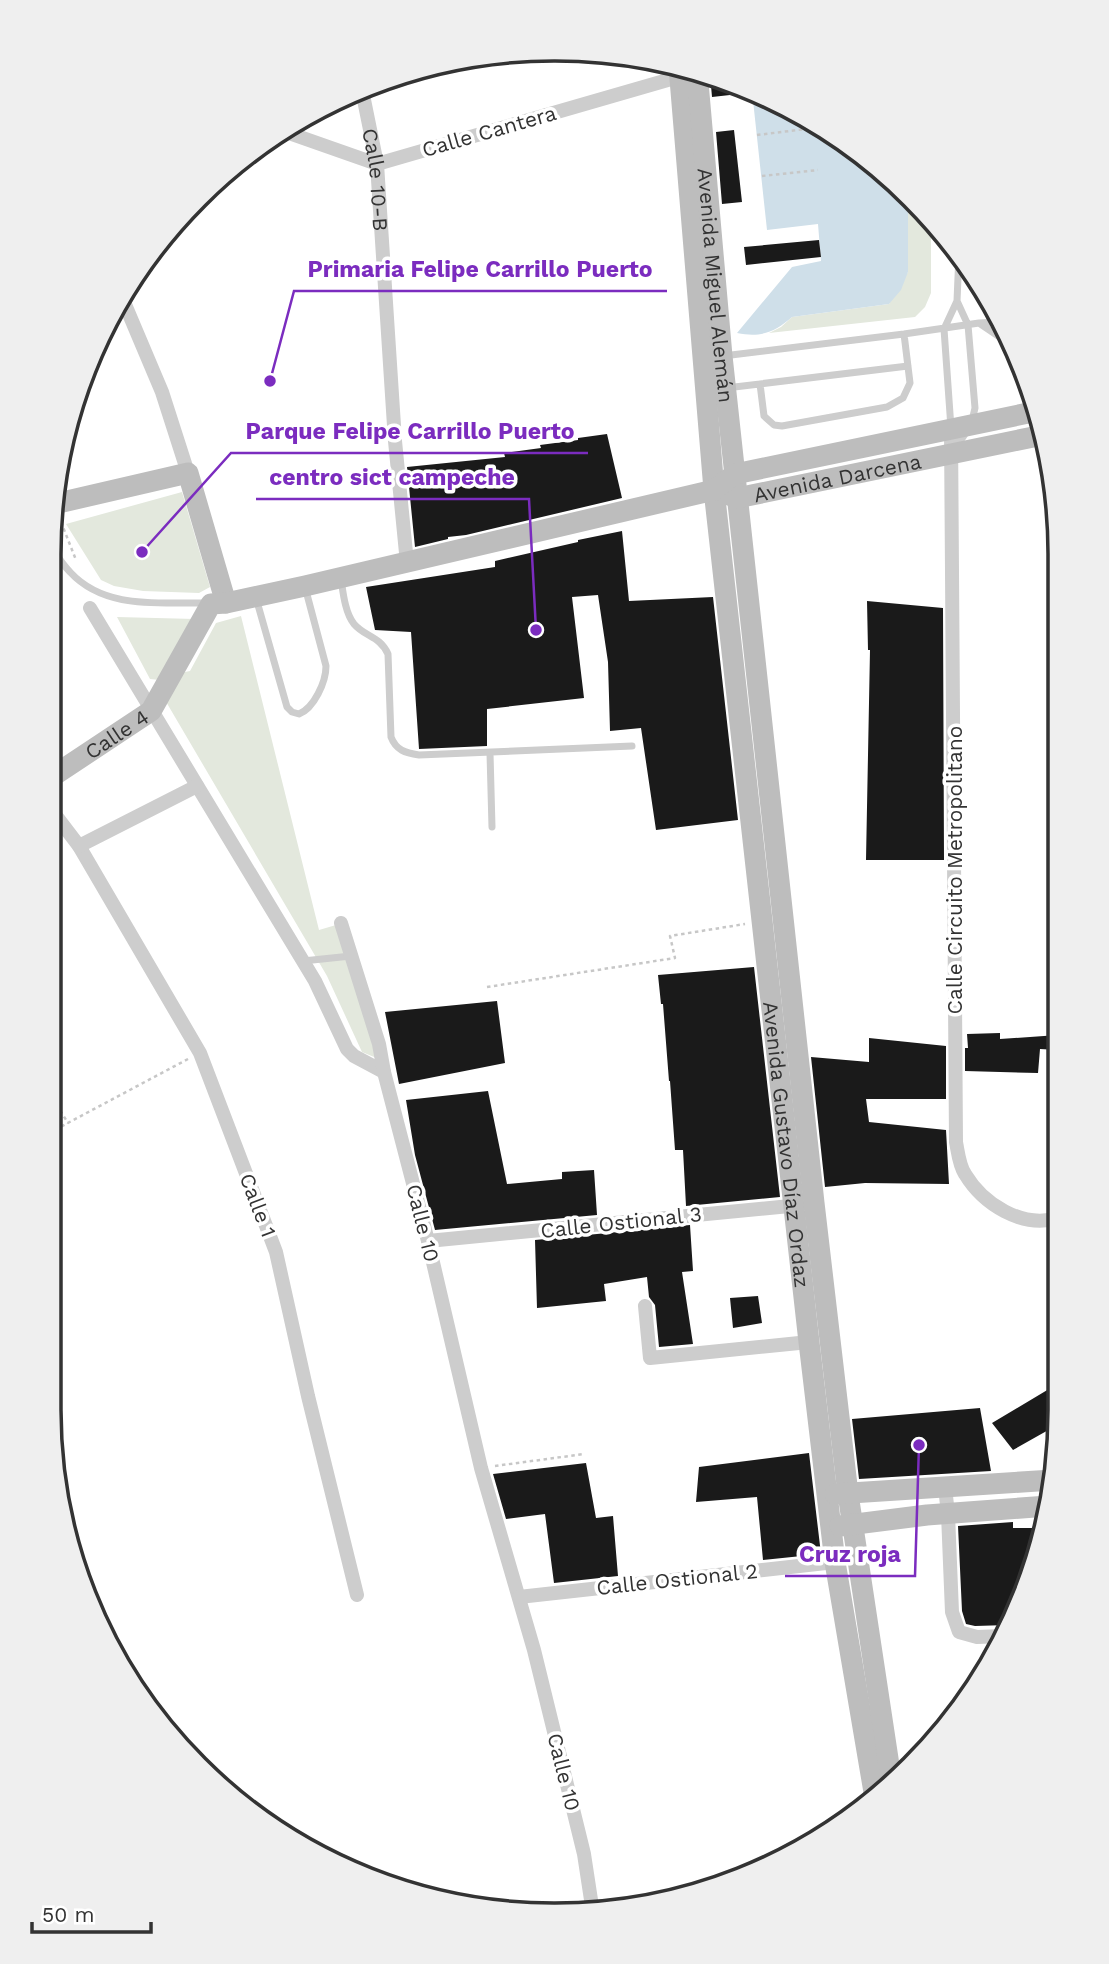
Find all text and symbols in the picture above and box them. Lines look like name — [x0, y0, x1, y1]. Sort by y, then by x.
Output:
street label: Calle Cantera — [419, 100, 559, 162]
street label: Calle 10-B — [358, 126, 394, 232]
street label: Avenida Miguel Alemán — [693, 167, 739, 404]
callout: Primaria Felipe Carrillo Puerto — [294, 247, 667, 291]
text: Primaria Felipe Carrillo Puerto — [307, 256, 653, 283]
callout: Parque Felipe Carrillo Puerto — [231, 409, 588, 453]
text: Parque Felipe Carrillo Puerto — [246, 418, 574, 445]
street label: Avenida Darcena — [751, 448, 923, 507]
callout: centro sict campeche — [256, 455, 529, 499]
text: centro sict campeche — [269, 464, 515, 491]
street label: Calle 4 — [80, 704, 153, 764]
street label: Calle Circuito Metropolitano — [942, 726, 967, 1014]
street label: Avenida Gustavo Díaz Ordaz — [759, 1000, 815, 1289]
street label: Calle 1 — [234, 1170, 282, 1240]
street label: Calle 10 — [401, 1182, 445, 1264]
street label: Calle Ostional 3 — [539, 1201, 703, 1243]
callout: Cruz roja — [785, 1532, 915, 1576]
text: Cruz roja — [799, 1541, 902, 1568]
street label: Calle Ostional 2 — [595, 1558, 759, 1600]
street label: Calle 10 — [542, 1731, 586, 1813]
scale bar — [32, 1890, 150, 1934]
text: 50 m — [42, 1902, 94, 1927]

